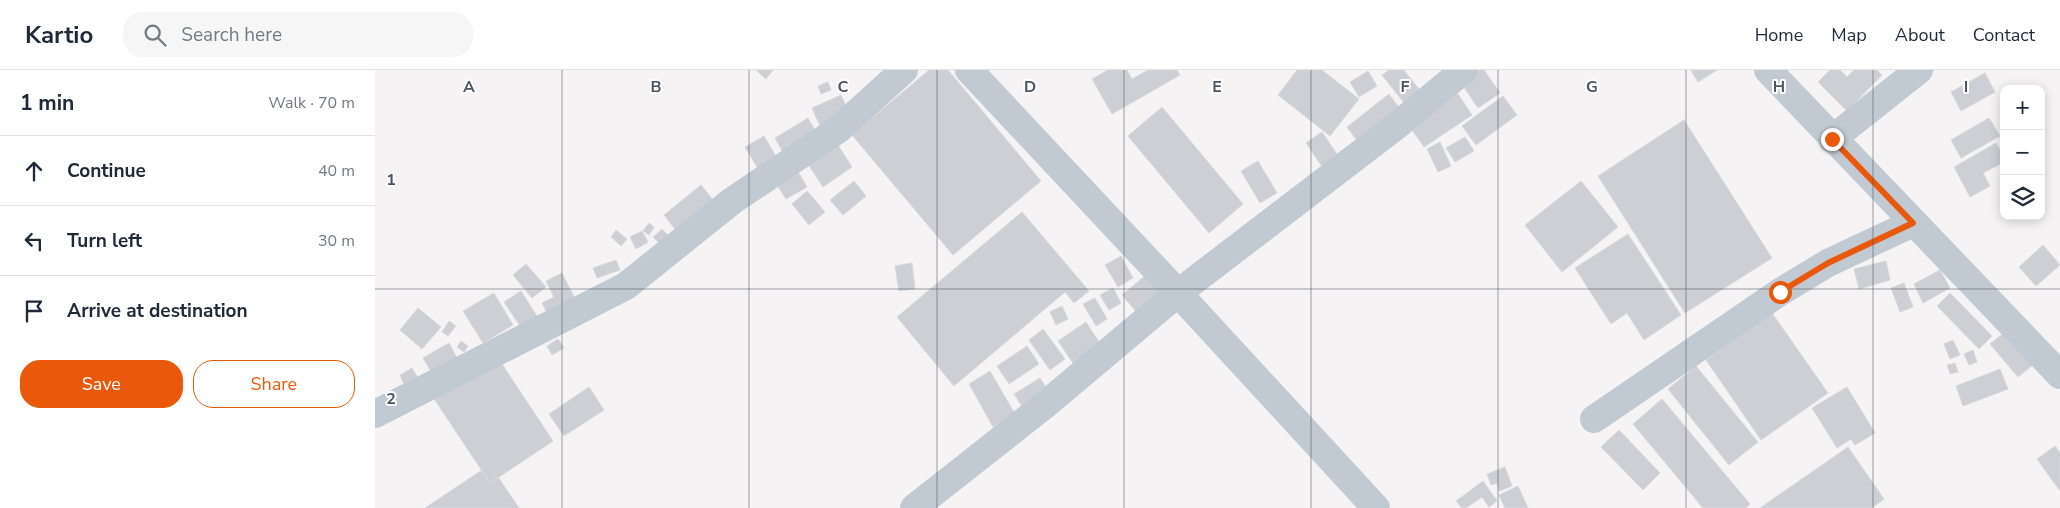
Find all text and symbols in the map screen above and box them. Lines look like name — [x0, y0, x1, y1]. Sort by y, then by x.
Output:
search box — [123, 12, 473, 57]
text: Kartio — [25, 19, 93, 51]
icon: search — [141, 21, 169, 49]
text: Search here — [181, 22, 282, 48]
text: Home — [1755, 23, 1803, 47]
text: Map — [1831, 23, 1867, 47]
text: About — [1895, 23, 1945, 47]
text: Contact — [1973, 23, 2035, 47]
text: A — [463, 76, 475, 98]
text: B — [650, 76, 662, 98]
text: C — [838, 76, 849, 98]
text: D — [1024, 76, 1036, 98]
text: E — [1212, 76, 1222, 98]
text: F — [1401, 76, 1410, 98]
text: G — [1586, 76, 1598, 98]
text: H — [1773, 76, 1785, 98]
text: I — [1964, 76, 1968, 98]
map controls — [2000, 85, 2045, 220]
button: + — [2000, 85, 2045, 130]
text: 1 min — [20, 89, 74, 117]
text: Walk · 70 m — [268, 92, 355, 114]
route end — [1821, 128, 1844, 151]
button: − — [2000, 130, 2045, 175]
icon: ahead — [20, 157, 48, 185]
text: Continue — [67, 158, 146, 184]
text: 40 m — [318, 160, 355, 182]
text: 1 — [386, 169, 396, 191]
button: layers — [2000, 175, 2045, 220]
icon: left — [20, 227, 48, 255]
text: Turn left — [67, 228, 142, 254]
text: 30 m — [318, 230, 355, 252]
route start — [1769, 281, 1792, 304]
icon: arrive — [20, 297, 48, 325]
text: Arrive at destination — [67, 298, 248, 324]
button: Save — [20, 360, 183, 408]
button: Share — [193, 360, 355, 408]
text: 2 — [386, 388, 396, 410]

